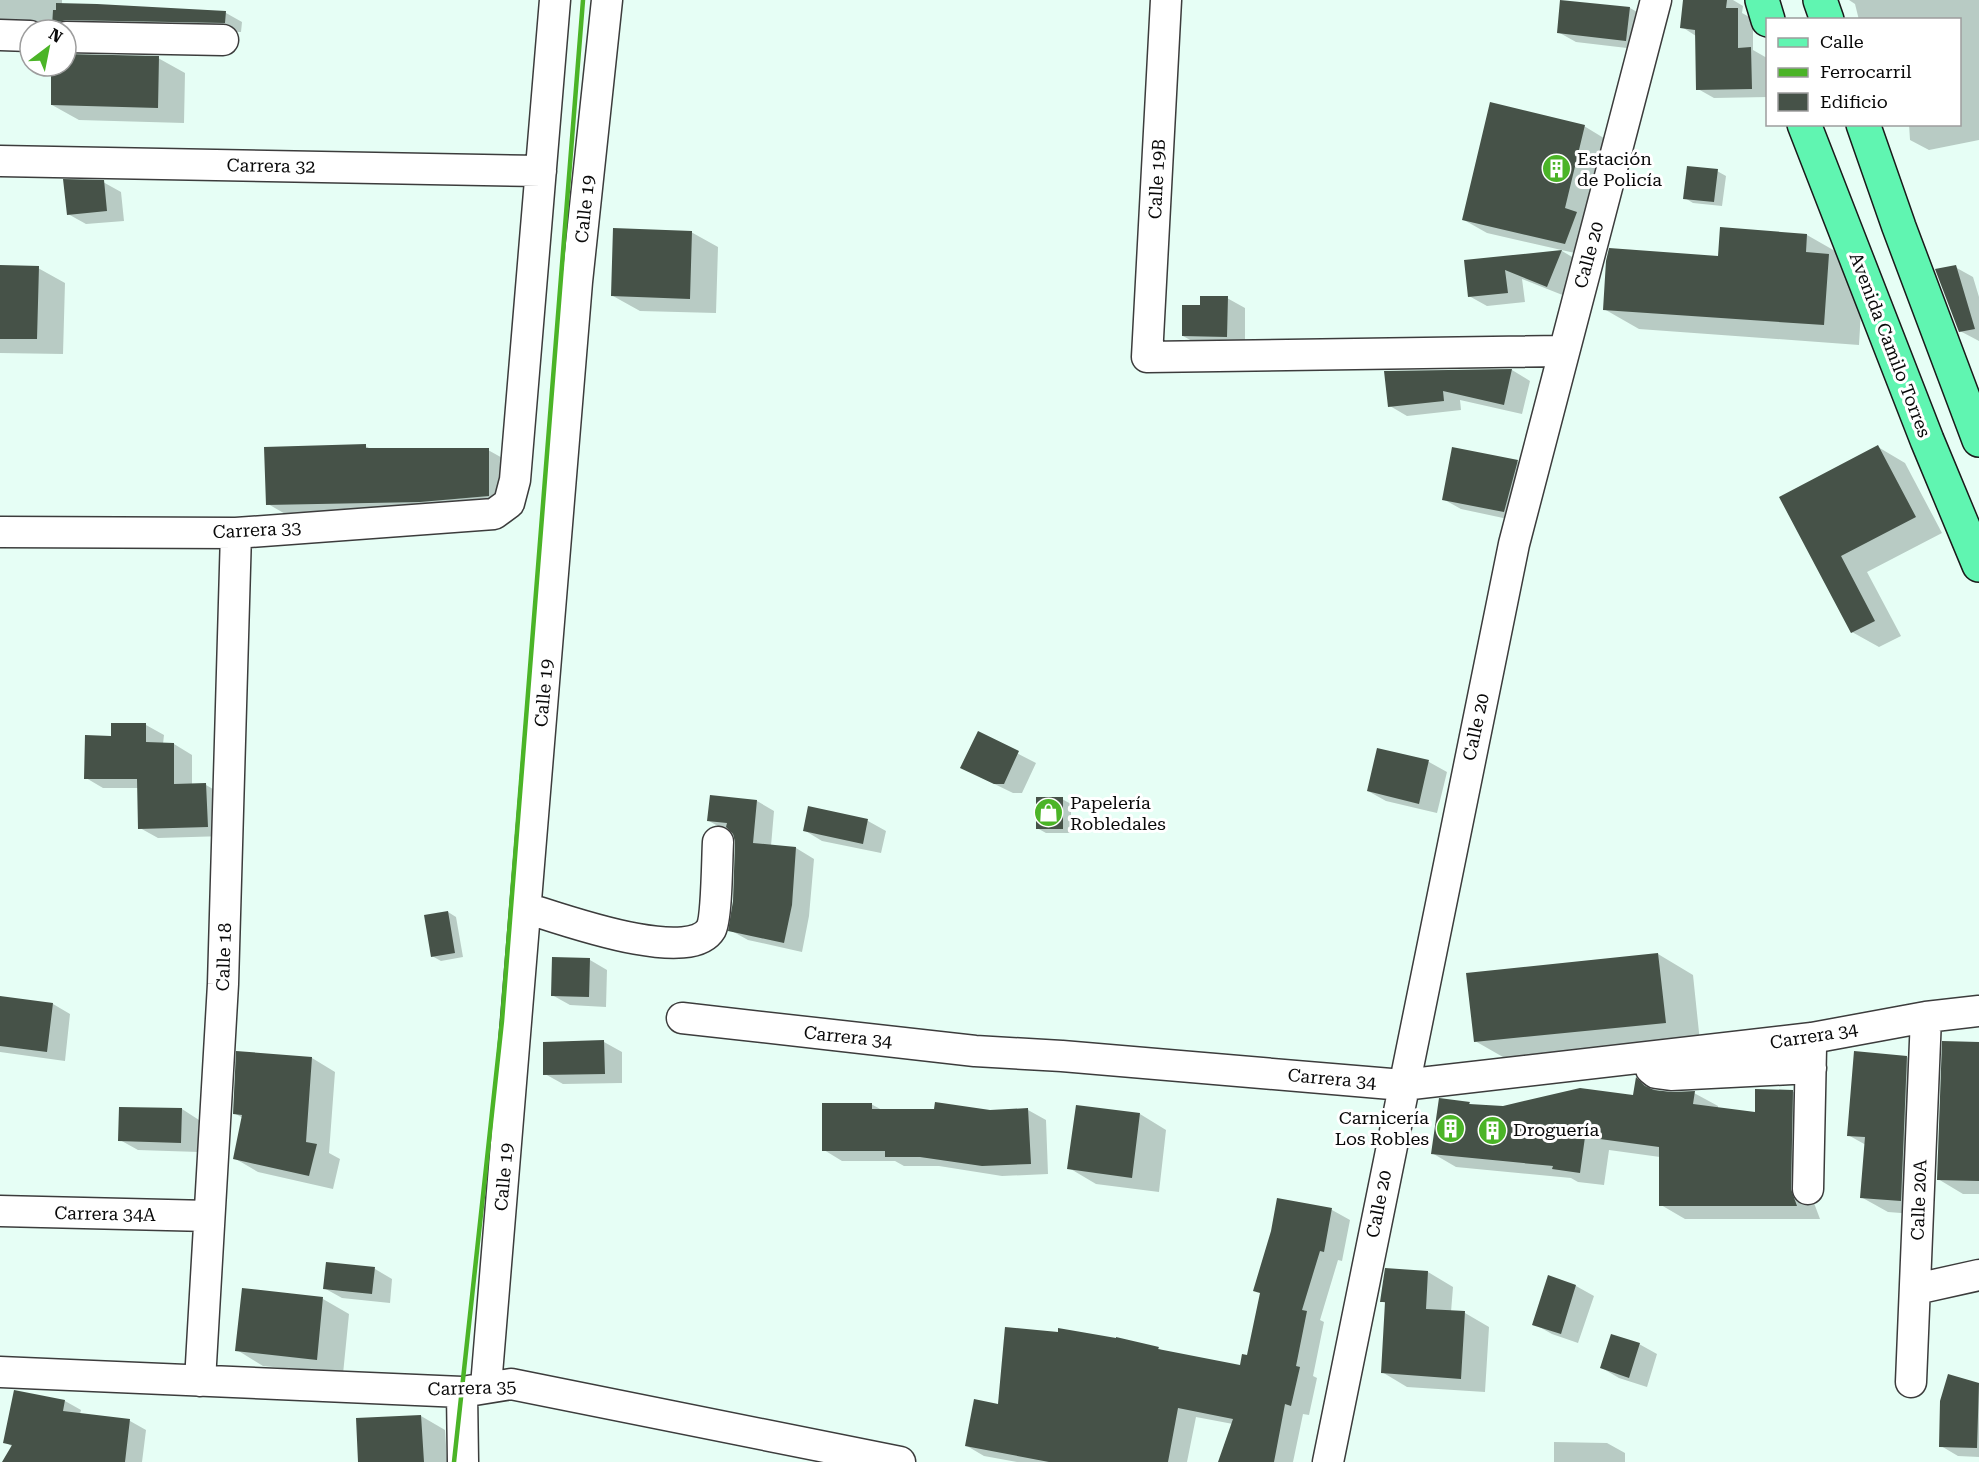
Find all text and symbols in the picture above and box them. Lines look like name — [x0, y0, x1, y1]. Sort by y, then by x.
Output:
north arrow — [18, 18, 78, 78]
legend — [1766, 18, 1961, 126]
text: N — [45, 24, 66, 47]
text: Calle — [1820, 31, 1864, 52]
text: Ferrocarril — [1820, 61, 1912, 82]
text: Edificio — [1820, 91, 1888, 112]
street label: Calle 19B — [1144, 138, 1169, 220]
place label: Estación de Policía — [1577, 148, 1662, 190]
building icon: Estación de Policía — [1540, 153, 1572, 185]
street label: Carrera 32 — [226, 154, 316, 177]
street label: Calle 19 — [570, 174, 599, 244]
street label: Calle 20 — [1570, 219, 1608, 291]
street label: Avenida Camilo Torres — [1846, 249, 1935, 440]
street label: Carrera 33 — [212, 517, 302, 542]
street label: Calle 19 — [530, 658, 557, 728]
street label: Calle 20 — [1458, 691, 1493, 763]
place label: Papelería Robledales — [1070, 792, 1166, 834]
shop icon: Papelería Robledales — [1033, 797, 1065, 829]
street label: Calle 18 — [212, 922, 235, 992]
street label: Carrera 34 — [1768, 1018, 1859, 1053]
street label: Carrera 34 — [803, 1021, 893, 1052]
street label: Carrera 34 — [1287, 1064, 1377, 1093]
place label: Carnicería Los Robles — [1335, 1107, 1429, 1149]
building icon: Carnicería Los Robles — [1434, 1112, 1466, 1144]
building icon: Droguería — [1476, 1114, 1508, 1146]
place label: Droguería — [1513, 1119, 1600, 1140]
street label: Calle 19 — [490, 1142, 517, 1212]
street label: Calle 20A — [1907, 1159, 1930, 1241]
street label: Calle 20 — [1362, 1168, 1395, 1239]
street label: Carrera 34A — [54, 1202, 156, 1225]
street label: Carrera 35 — [427, 1375, 517, 1400]

